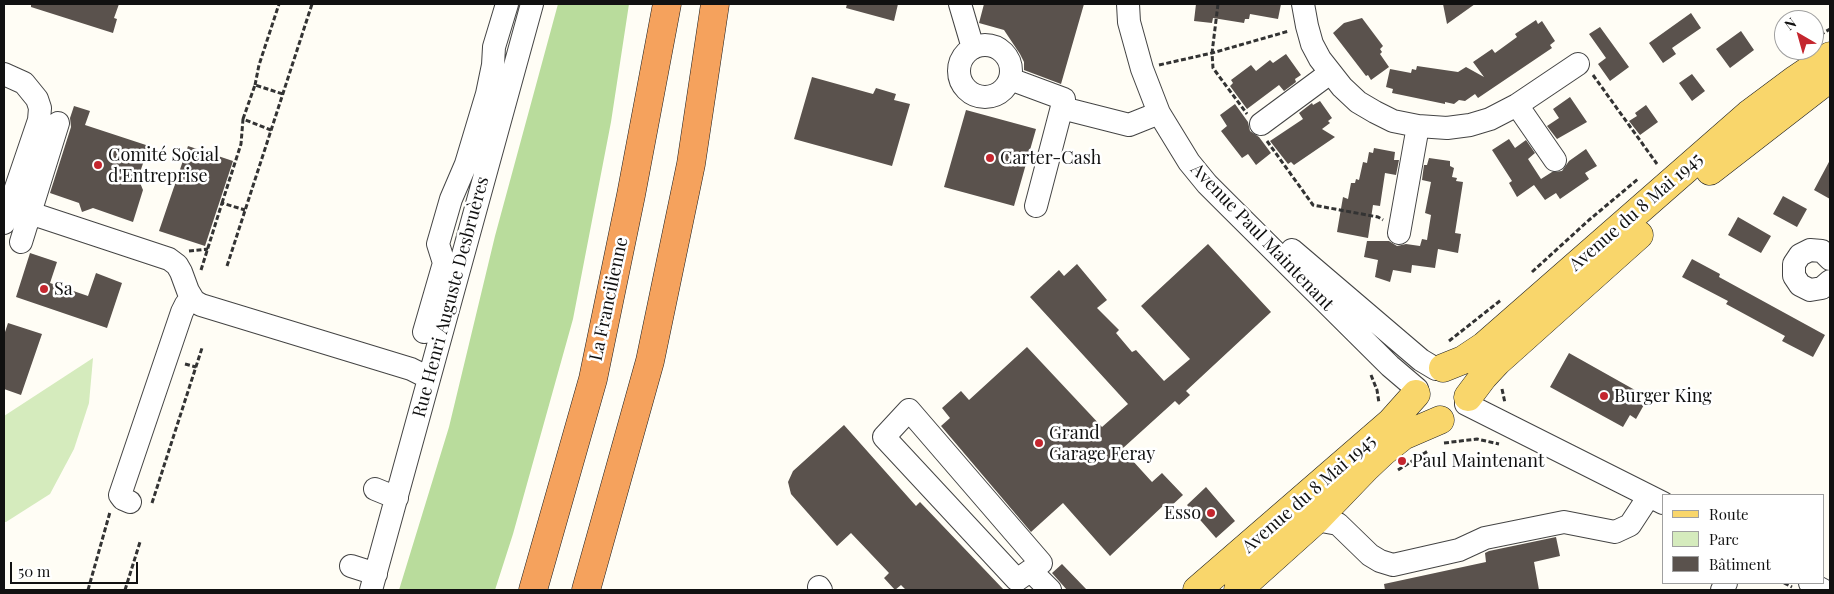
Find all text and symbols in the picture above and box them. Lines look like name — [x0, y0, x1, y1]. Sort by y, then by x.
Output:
north arrow — [1774, 10, 1824, 60]
text: N — [1780, 13, 1800, 34]
place label: Comité Social d'Entreprise — [108, 144, 219, 186]
place label: Carter-Cash — [1000, 147, 1101, 169]
street label: Avenue du 8 Mai 1945 — [1565, 148, 1707, 276]
marker: Carter-Cash — [984, 152, 996, 164]
marker: Comité Social d'Entreprise — [92, 159, 104, 171]
street label: Avenue Paul Maintenant — [1186, 159, 1338, 315]
street label: Rue Henri Auguste Desbruères — [408, 174, 494, 420]
street label: La Francilienne — [585, 235, 633, 363]
place label: Sa — [54, 278, 73, 300]
marker: Sa — [38, 283, 50, 295]
place label: Burger King — [1614, 385, 1712, 407]
marker: Burger King — [1598, 390, 1610, 402]
place label: Grand Garage Feray — [1049, 422, 1155, 464]
street label: Avenue du 8 Mai 1945 — [1238, 430, 1380, 558]
marker: Grand Garage Feray — [1033, 437, 1045, 449]
place label: Paul Maintenant — [1412, 450, 1544, 472]
marker: Paul Maintenant — [1396, 455, 1408, 467]
legend — [1662, 494, 1824, 584]
place label: Esso — [1164, 502, 1201, 524]
text: Route — [1709, 504, 1749, 524]
marker: Esso — [1205, 507, 1217, 519]
text: Parc — [1709, 529, 1739, 549]
scale bar — [12, 552, 140, 584]
text: Bâtiment — [1709, 554, 1771, 574]
text: 50 m — [18, 561, 50, 581]

